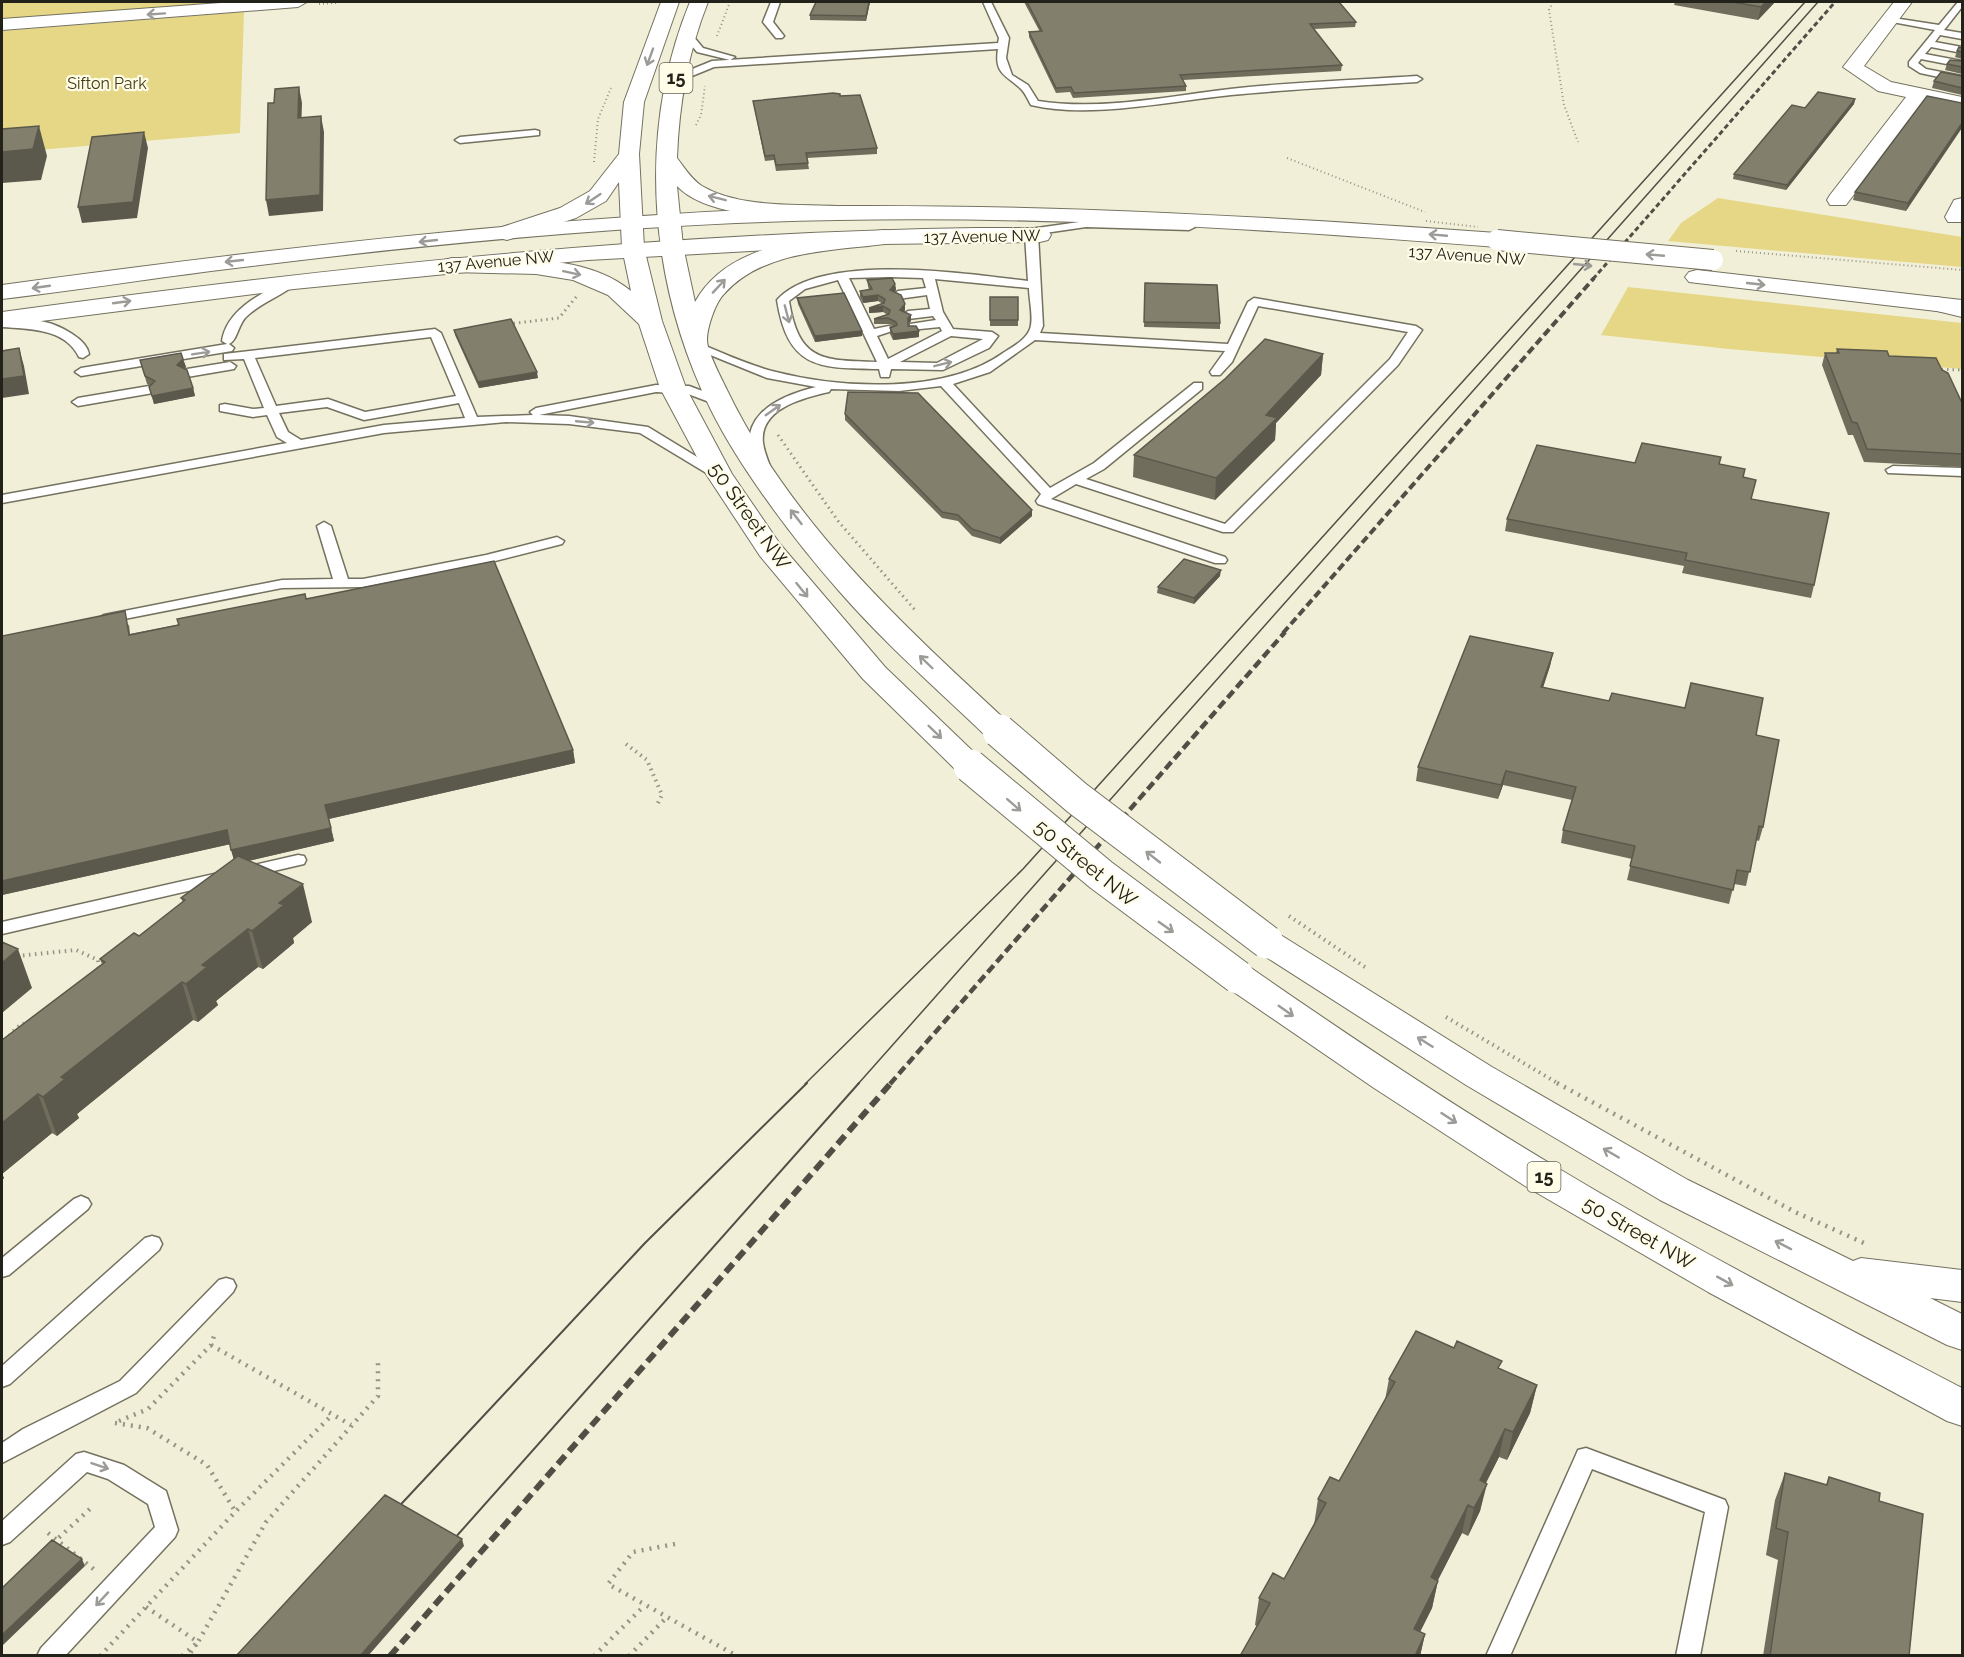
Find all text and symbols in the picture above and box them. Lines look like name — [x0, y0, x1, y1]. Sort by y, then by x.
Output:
one-way arrow — [147, 9, 166, 20]
one-way arrow — [644, 47, 655, 66]
road number: 15 — [660, 63, 692, 93]
park label: Sifton Park — [67, 74, 147, 93]
one-way arrow — [708, 191, 727, 203]
one-way arrow — [585, 193, 602, 205]
street label: 137 Avenue NW — [923, 226, 1041, 247]
one-way arrow — [1429, 229, 1449, 240]
one-way arrow — [419, 236, 438, 247]
street label: 137 Avenue NW — [1408, 242, 1526, 269]
street label: 137 Avenue NW — [437, 247, 555, 276]
one-way arrow — [1646, 249, 1666, 260]
one-way arrow — [225, 256, 244, 267]
one-way arrow — [1572, 260, 1592, 271]
one-way arrow — [563, 268, 582, 280]
one-way arrow — [712, 279, 726, 294]
one-way arrow — [1745, 279, 1765, 290]
one-way arrow — [31, 281, 51, 292]
one-way arrow — [111, 297, 131, 308]
one-way arrow — [781, 304, 793, 323]
one-way arrow — [191, 347, 211, 358]
one-way arrow — [933, 358, 952, 370]
one-way arrow — [764, 404, 780, 416]
one-way arrow — [575, 417, 595, 428]
street label: 50 Street NW — [704, 458, 796, 574]
one-way arrow — [790, 510, 803, 526]
one-way arrow — [796, 581, 809, 597]
one-way arrow — [919, 655, 934, 670]
one-way arrow — [927, 725, 942, 739]
one-way arrow — [1006, 798, 1021, 812]
street label: 50 Street NW — [1030, 814, 1142, 912]
one-way arrow — [1145, 851, 1161, 864]
one-way arrow — [1158, 921, 1174, 933]
one-way arrow — [1277, 1005, 1294, 1017]
one-way arrow — [1417, 1036, 1434, 1048]
one-way arrow — [1440, 1112, 1457, 1125]
one-way arrow — [1603, 1147, 1620, 1159]
road number: 15 — [1528, 1162, 1560, 1192]
street label: 50 Street NW — [1579, 1191, 1699, 1275]
one-way arrow — [1774, 1239, 1792, 1250]
one-way arrow — [1716, 1275, 1733, 1287]
one-way arrow — [90, 1461, 109, 1472]
one-way arrow — [96, 1591, 110, 1606]

